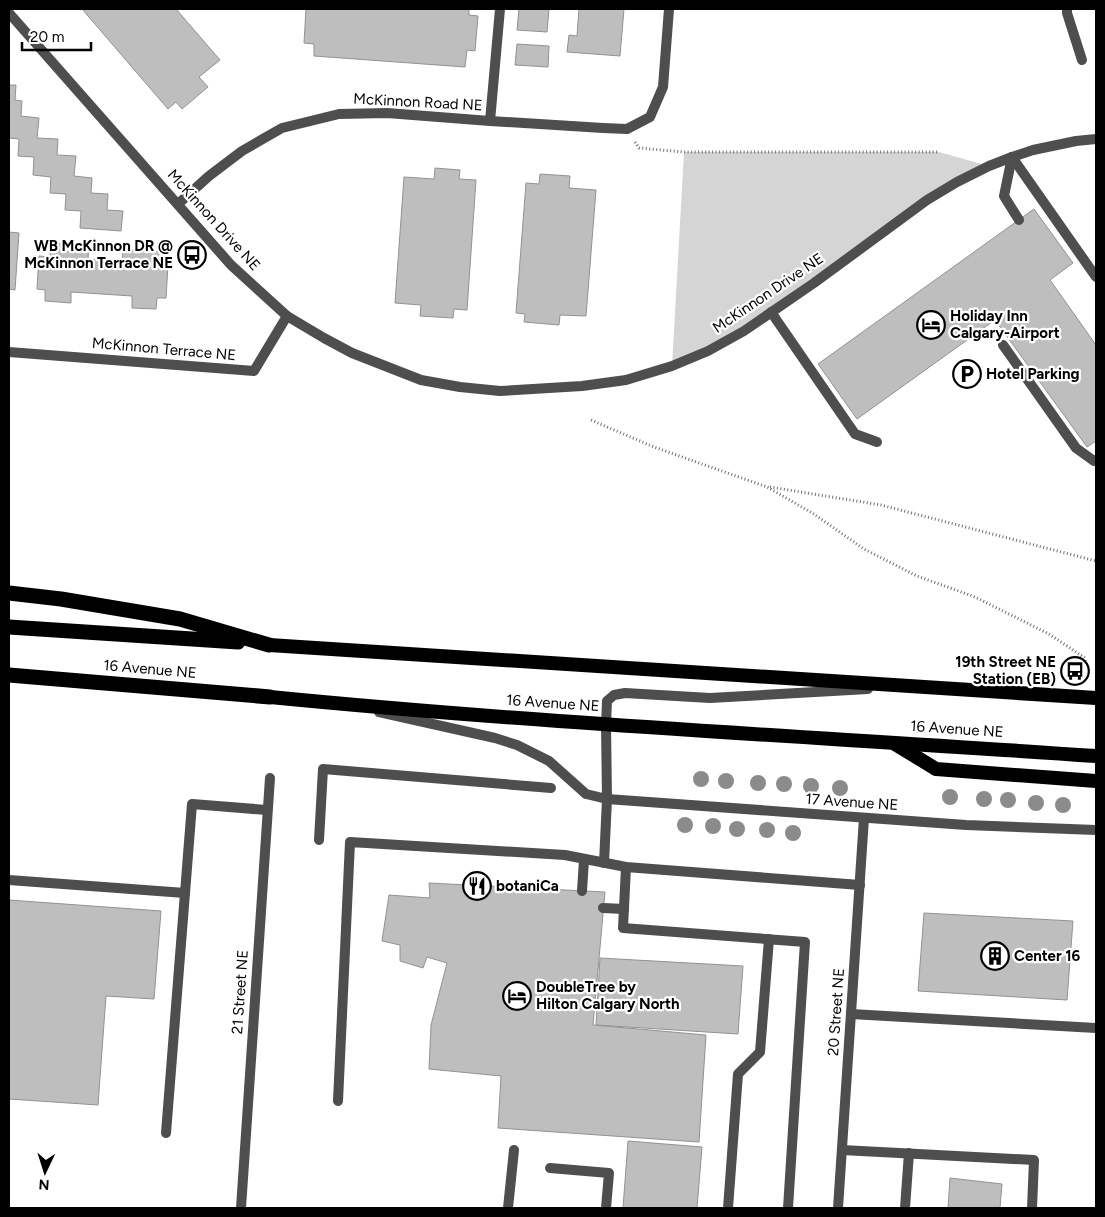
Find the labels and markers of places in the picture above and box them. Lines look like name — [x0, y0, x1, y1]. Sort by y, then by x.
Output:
place label: WB McKinnon DR @ McKinnon Terrace NE — [24, 237, 173, 272]
bus stop icon: WB McKinnon DR @ McKinnon Terrace NE — [177, 240, 207, 270]
place label: Holiday Inn Calgary-Airport — [950, 307, 1060, 342]
hotel icon: Holiday Inn Calgary-Airport — [916, 310, 946, 340]
parking icon: Hotel Parking — [952, 359, 982, 389]
place label: Hotel Parking — [986, 365, 1080, 383]
place label: 19th Street NE Station (EB) — [955, 653, 1056, 688]
bus stop icon: 19th Street NE Station (EB) — [1060, 656, 1090, 686]
restaurant icon: botaniCa — [462, 871, 492, 901]
place label: botaniCa — [496, 877, 559, 895]
building icon: Center 16 — [980, 941, 1010, 971]
place label: Center 16 — [1014, 947, 1080, 965]
place label: DoubleTree by Hilton Calgary North — [536, 978, 680, 1013]
hotel icon: DoubleTree by Hilton Calgary North — [502, 981, 532, 1011]

